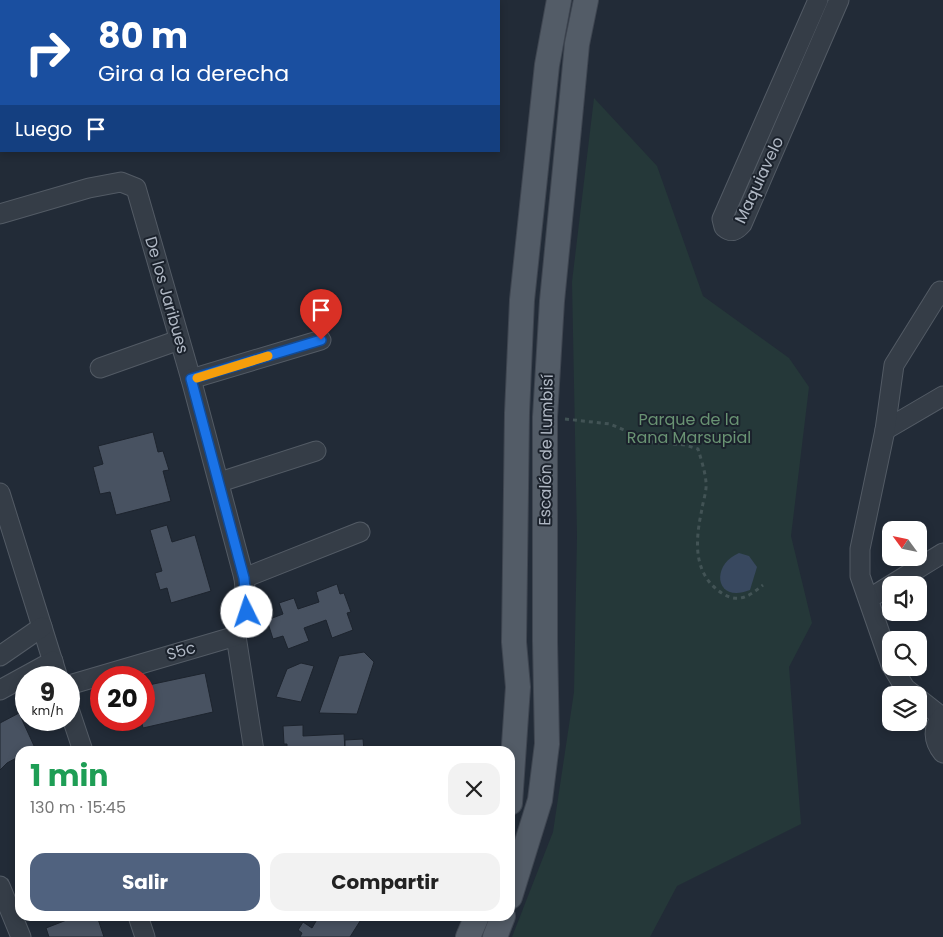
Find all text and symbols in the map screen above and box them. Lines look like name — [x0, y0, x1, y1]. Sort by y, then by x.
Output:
text: 80 m — [98, 11, 188, 60]
icon: right — [15, 20, 80, 85]
text: Gira a la derecha — [98, 58, 289, 89]
icon: arrive — [82, 115, 110, 143]
text: Luego — [15, 116, 72, 143]
street label: Maquiavelo — [729, 133, 789, 227]
street label: De los Jaribues — [139, 234, 195, 356]
pin — [300, 289, 342, 340]
icon: arrive — [307, 296, 335, 324]
street label: Escalón de Lumbisí — [533, 374, 559, 526]
park label: Parque de la Rana Marsupial — [627, 408, 751, 449]
north arrow — [882, 521, 928, 566]
map controls — [882, 521, 927, 731]
button: sound — [882, 576, 927, 621]
position arrow — [220, 585, 272, 637]
button: search — [882, 631, 927, 676]
street label: S5c — [164, 636, 198, 666]
speed limit sign: 20 — [90, 666, 155, 731]
text: 9 — [40, 675, 55, 710]
button: layers — [882, 686, 927, 731]
text: km/h — [32, 702, 63, 719]
text: 1 min — [30, 754, 108, 797]
button: close — [448, 763, 500, 815]
text: 130 m · 15:45 — [30, 796, 126, 819]
button: Salir — [30, 853, 260, 911]
button: Compartir — [270, 853, 500, 911]

